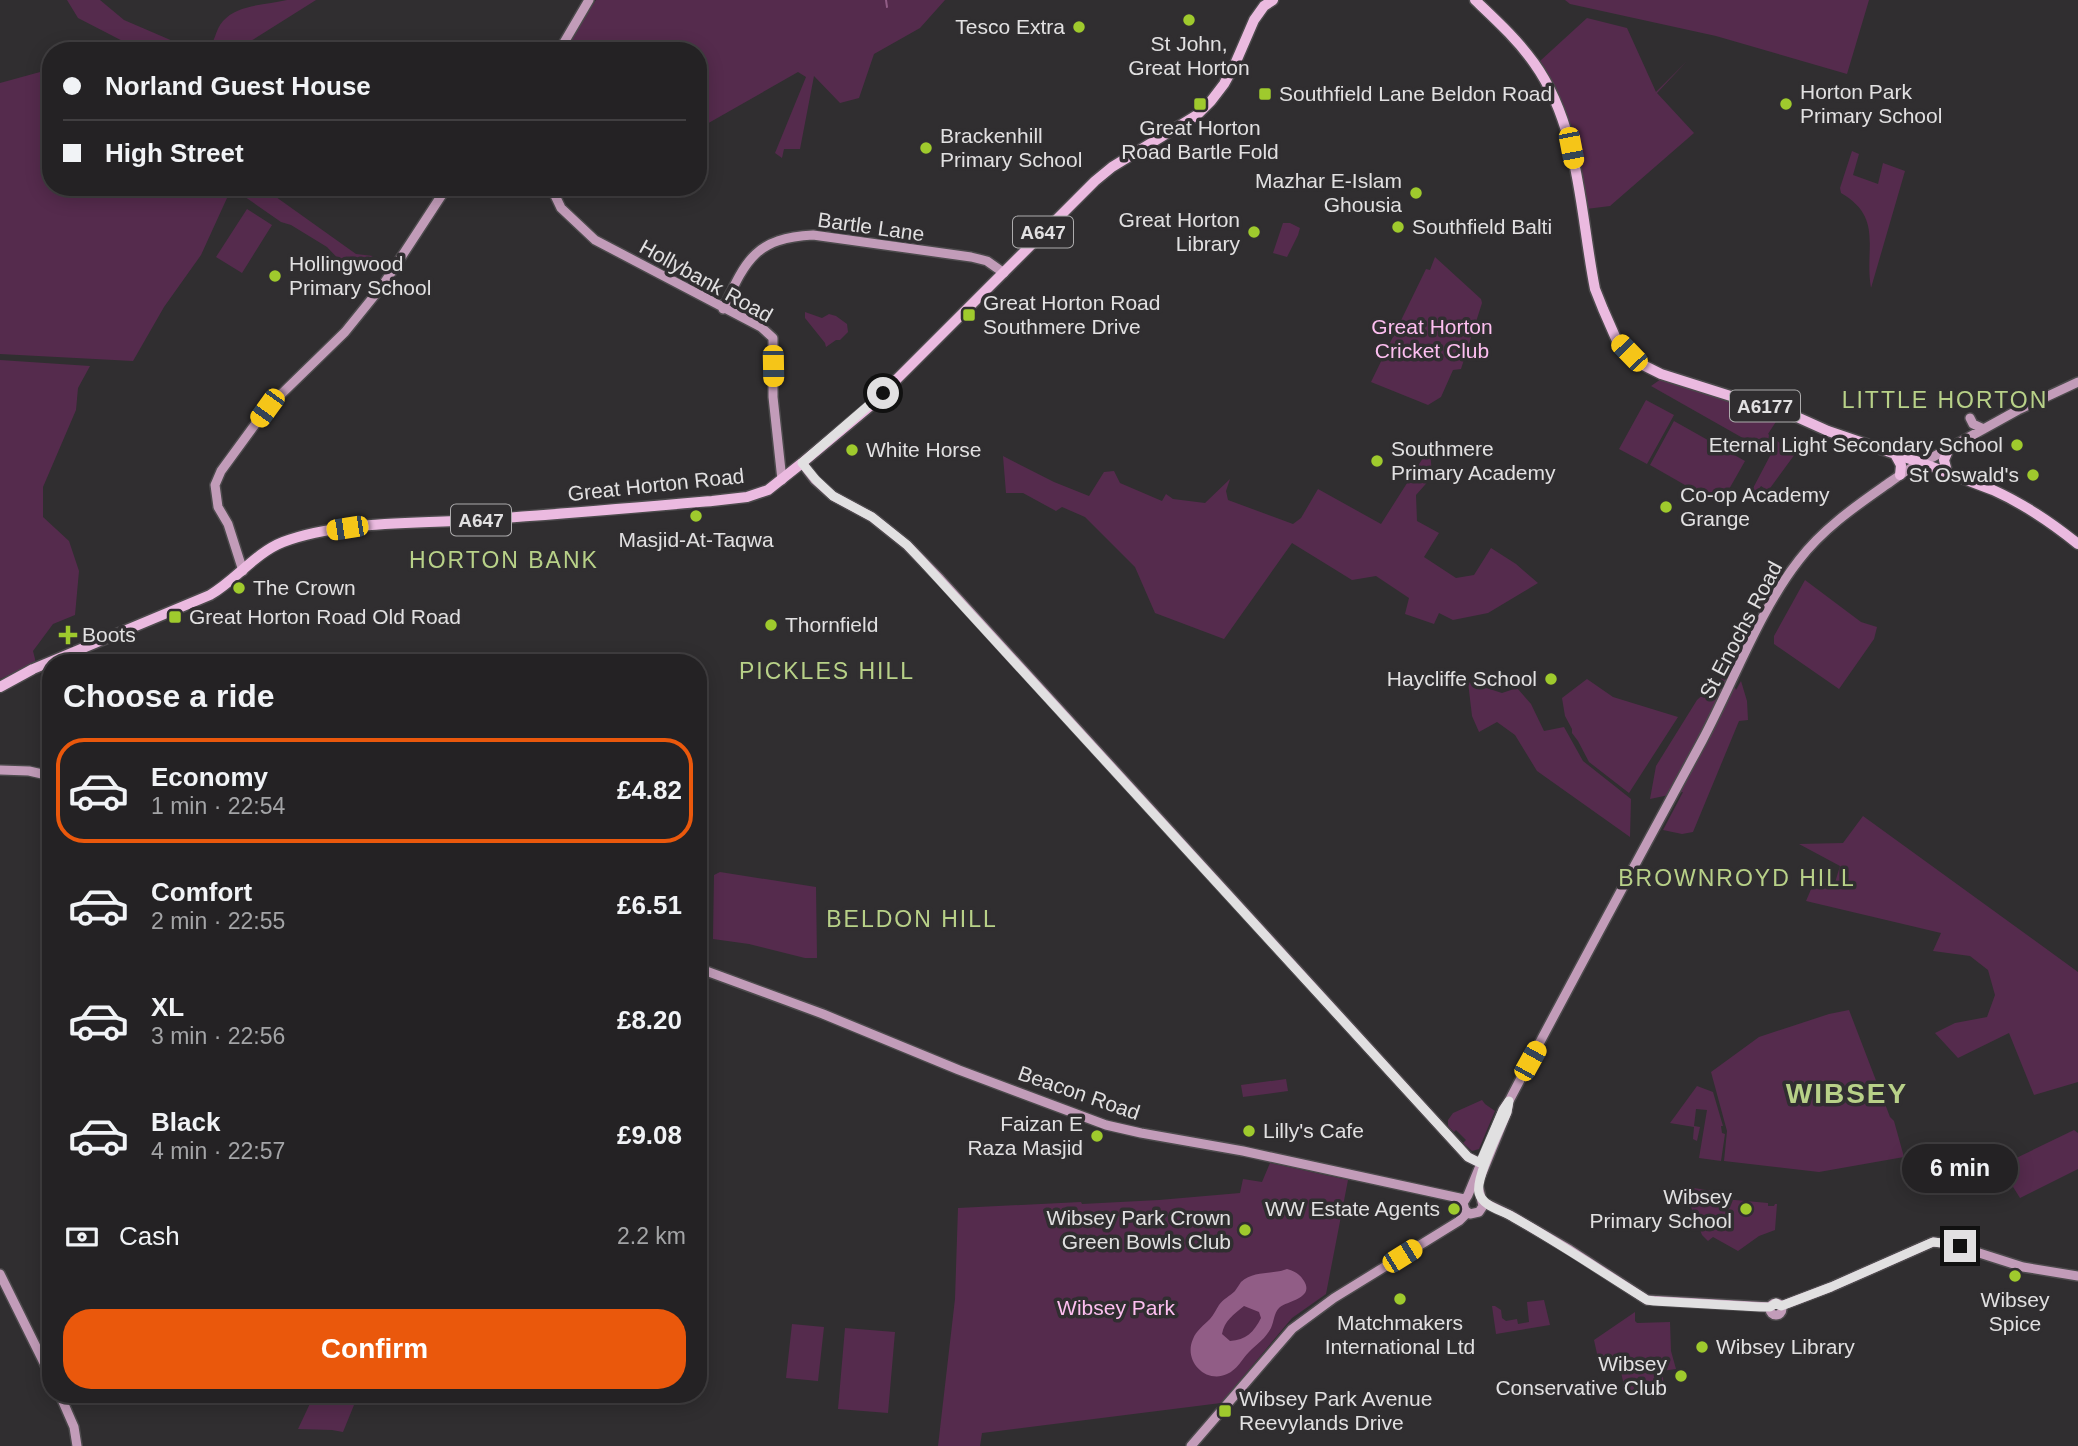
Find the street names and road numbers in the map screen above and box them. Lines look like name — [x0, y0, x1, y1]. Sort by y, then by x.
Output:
street label: Bartle Lane — [816, 208, 926, 245]
road number: A647 — [1013, 216, 1073, 248]
street label: Hollybank Road — [636, 235, 777, 327]
road number: A6177 — [1730, 390, 1800, 422]
street label: Great Horton Road — [567, 464, 745, 505]
road number: A647 — [451, 505, 511, 536]
street label: St Enochs Road — [1695, 557, 1786, 702]
street label: Beacon Road — [1015, 1061, 1143, 1124]

